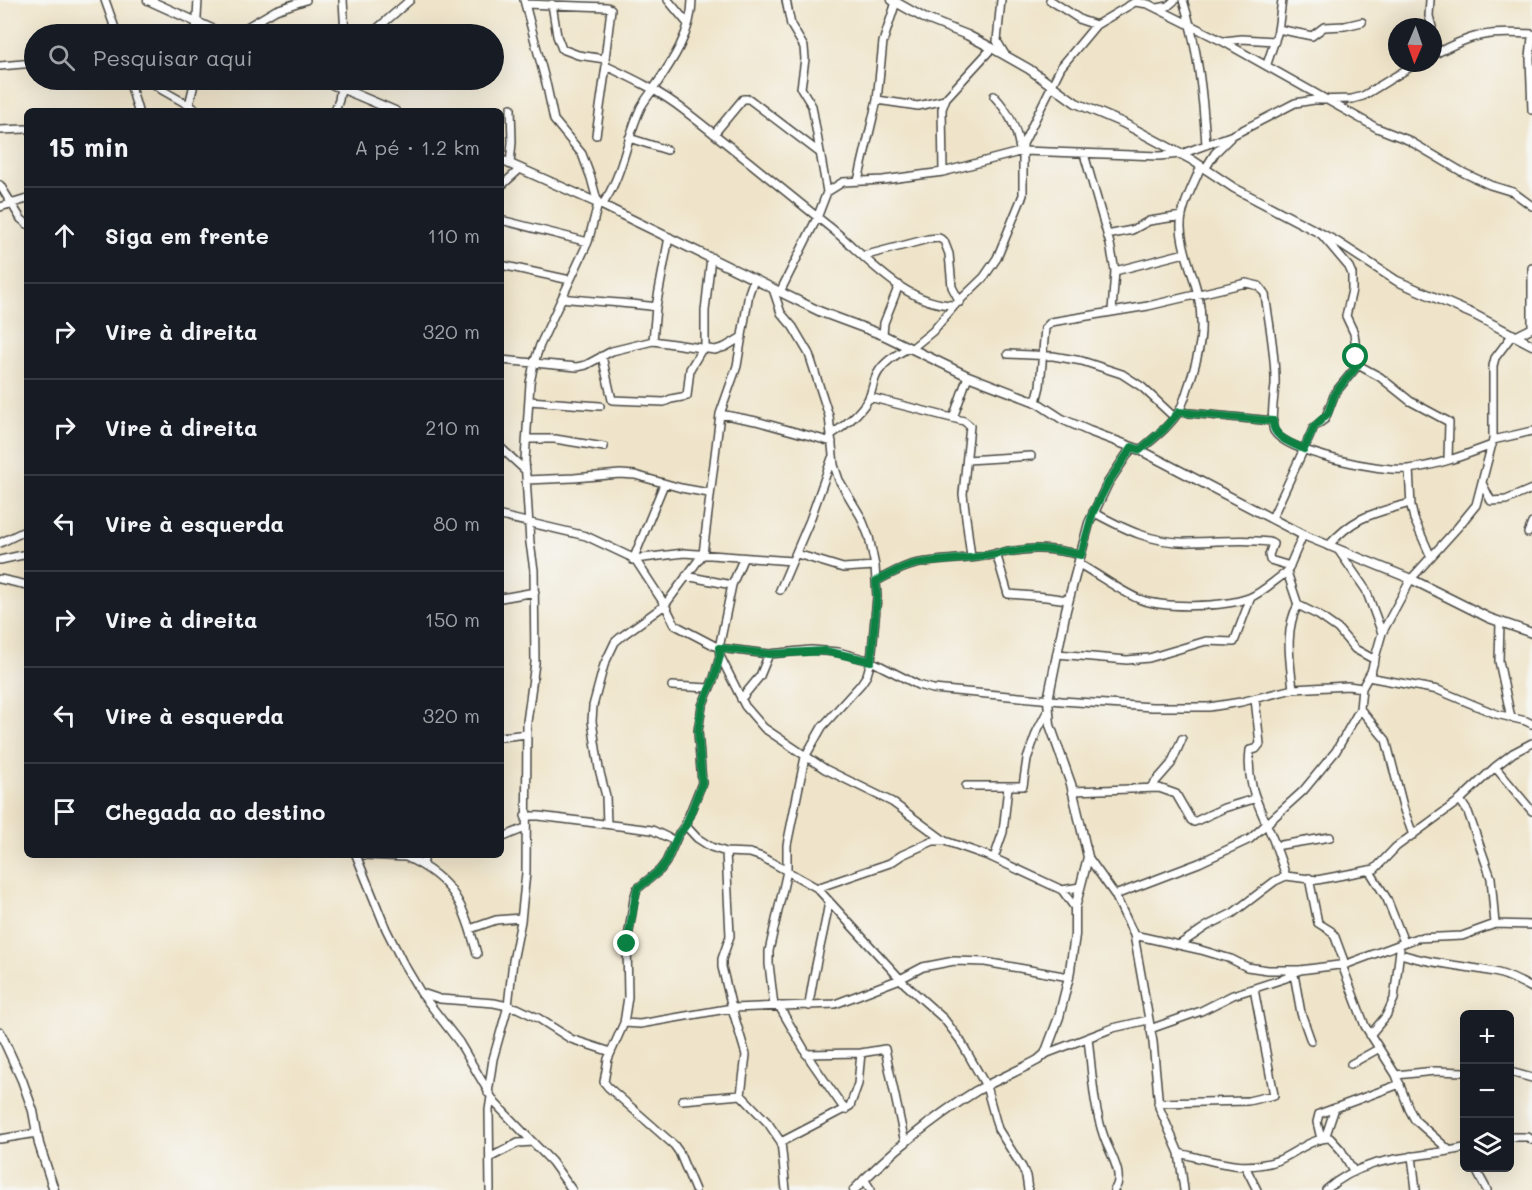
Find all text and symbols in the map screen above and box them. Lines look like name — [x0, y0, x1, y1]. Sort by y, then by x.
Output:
north arrow — [1388, 18, 1442, 72]
search box — [24, 24, 504, 90]
icon: search — [45, 41, 78, 74]
text: Pesquisar aqui — [93, 43, 253, 72]
text: 15 min — [48, 130, 128, 164]
text: A pé · 1.2 km — [355, 134, 480, 160]
icon: ahead — [48, 219, 81, 252]
text: Siga em frente — [105, 221, 269, 250]
text: 110 m — [427, 222, 480, 248]
icon: right — [48, 315, 81, 348]
text: Vire à direita — [105, 317, 258, 346]
text: 320 m — [422, 318, 480, 344]
route start — [1342, 343, 1368, 369]
icon: right — [48, 411, 81, 444]
text: Vire à direita — [105, 413, 258, 442]
text: 210 m — [425, 414, 480, 440]
icon: left — [48, 507, 81, 540]
text: Vire à esquerda — [105, 509, 284, 538]
text: 80 m — [433, 510, 480, 536]
icon: right — [48, 603, 81, 636]
text: Vire à direita — [105, 605, 258, 634]
text: 150 m — [425, 606, 480, 632]
icon: left — [48, 699, 81, 732]
text: Vire à esquerda — [105, 701, 284, 730]
text: 320 m — [422, 702, 480, 728]
icon: arrive — [48, 795, 81, 828]
text: Chegada ao destino — [105, 797, 325, 826]
route end — [613, 930, 639, 956]
map controls — [1460, 1010, 1514, 1172]
button: + — [1460, 1010, 1514, 1064]
button: − — [1460, 1064, 1514, 1118]
button: layers — [1460, 1118, 1514, 1172]

